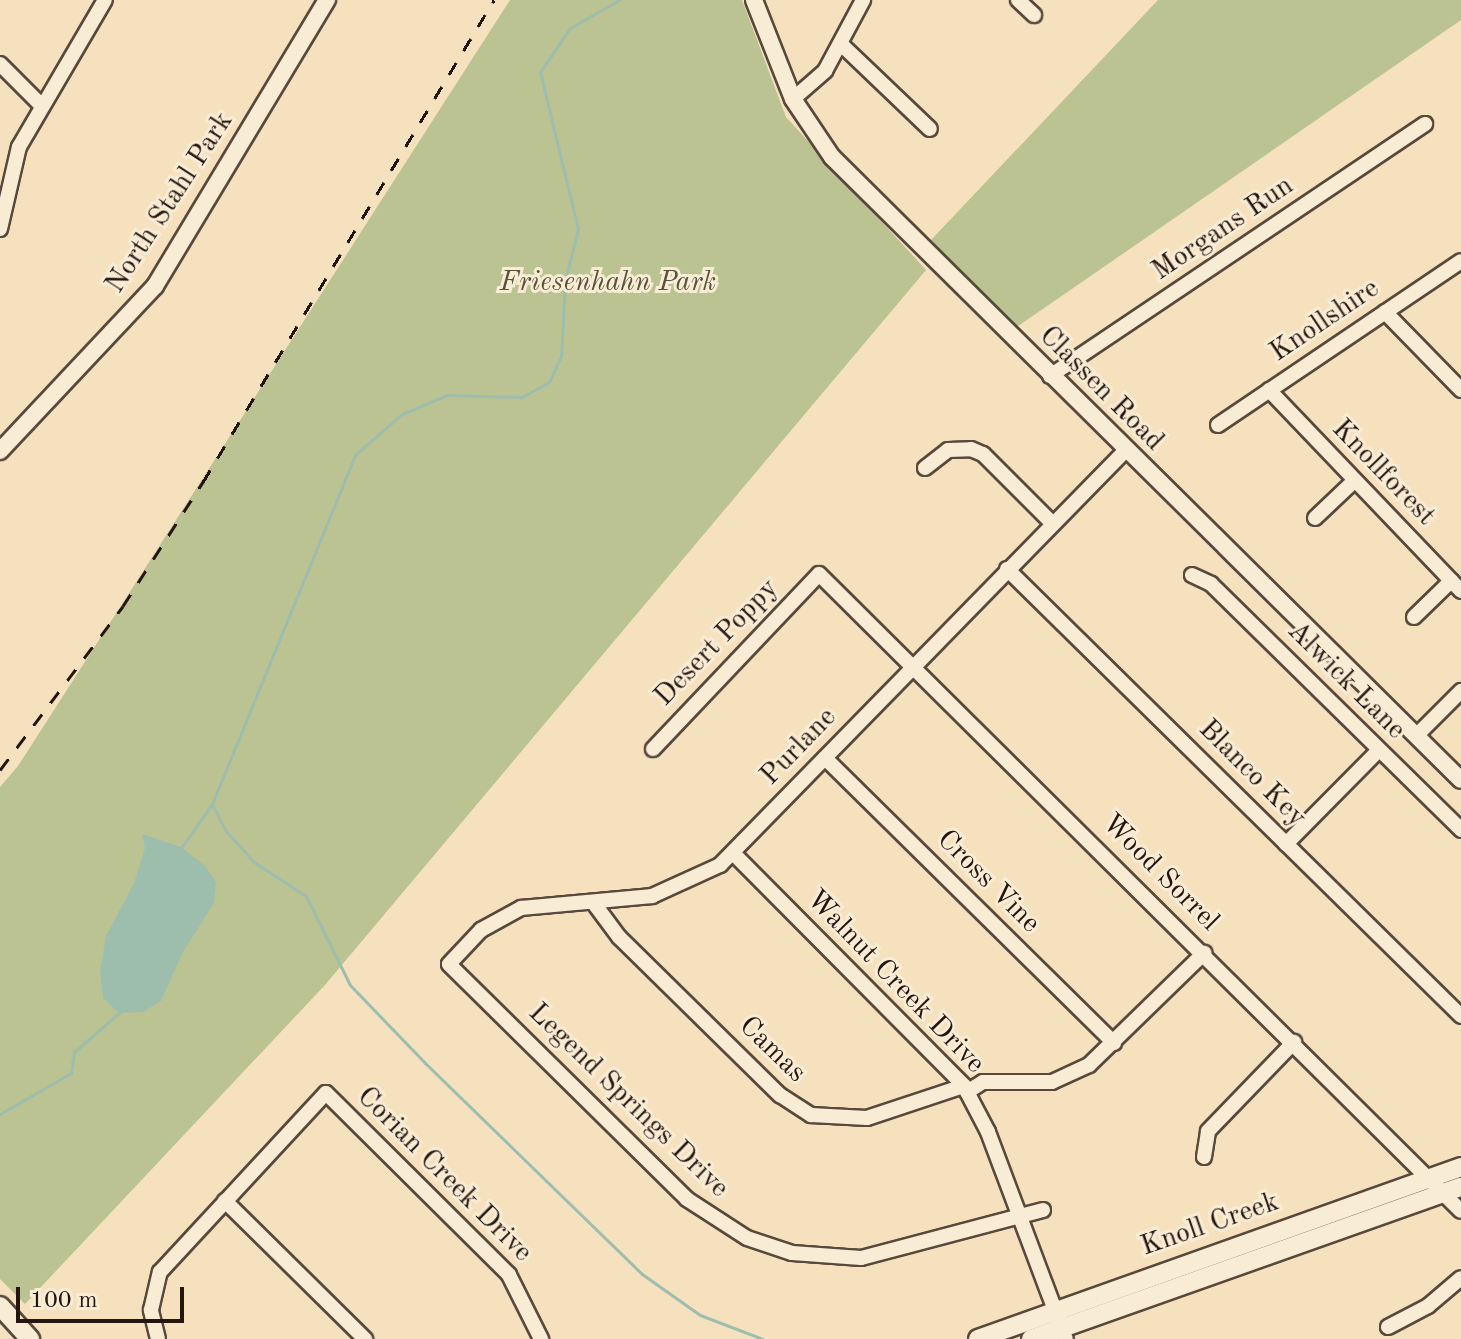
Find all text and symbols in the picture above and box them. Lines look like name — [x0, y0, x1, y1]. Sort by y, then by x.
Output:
street label: North Stahl Park — [99, 106, 241, 300]
street label: Morgans Run — [1146, 169, 1300, 289]
park label: Friesenhahn Park — [500, 266, 716, 300]
street label: Knollshire — [1264, 272, 1386, 370]
street label: Classen Road — [1032, 320, 1170, 458]
street label: Knollforest — [1324, 413, 1442, 533]
street label: Desert Poppy — [648, 572, 786, 714]
street label: Alwick Lane — [1280, 615, 1412, 747]
street label: Purlane — [754, 701, 844, 793]
street label: Blanco Key — [1191, 713, 1313, 835]
street label: Wood Sorrel — [1094, 807, 1226, 939]
street label: Cross Vine — [929, 823, 1047, 941]
street label: Walnut Creek Drive — [799, 883, 991, 1081]
street label: Legend Springs Drive — [521, 997, 735, 1205]
street label: Camas — [731, 1010, 813, 1090]
street label: Corian Creek Drive — [349, 1080, 539, 1270]
street label: Knoll Creek — [1137, 1186, 1283, 1264]
scale bar — [20, 1271, 188, 1321]
text: 100 m — [30, 1289, 98, 1313]

